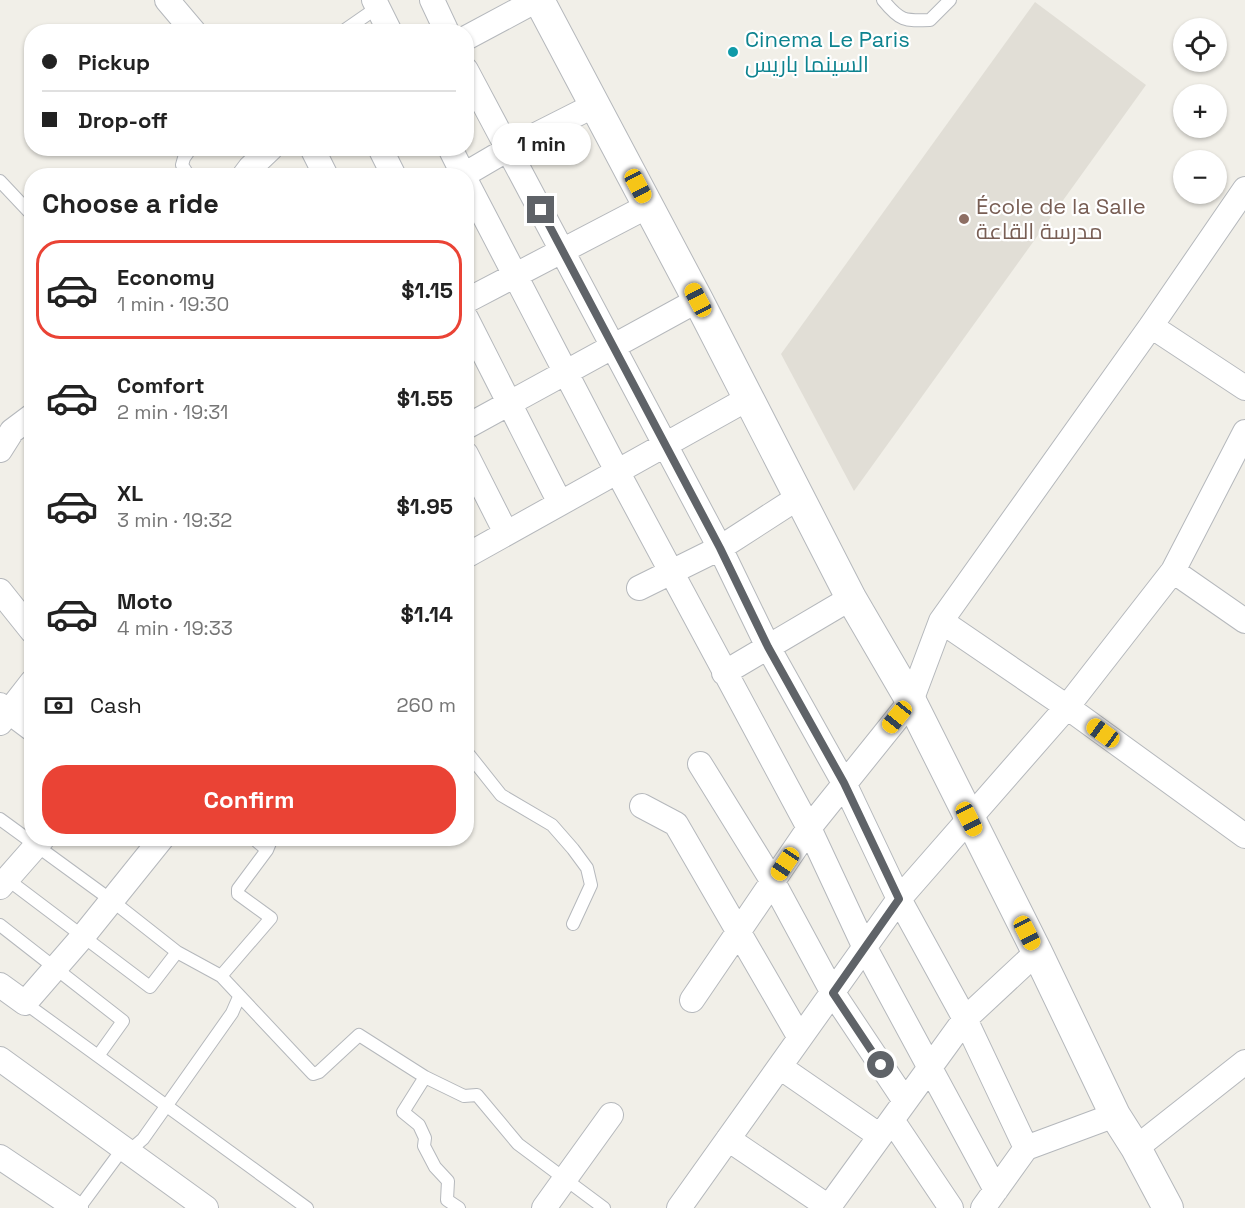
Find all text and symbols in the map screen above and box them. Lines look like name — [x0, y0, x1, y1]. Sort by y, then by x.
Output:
map controls — [1173, 18, 1227, 204]
button: locate — [1173, 18, 1227, 72]
place label: Cinema Le Paris السينما باريس — [745, 25, 910, 78]
marker: Cinema Le Paris السينما باريس — [726, 45, 740, 59]
text: Pickup — [78, 48, 150, 76]
button: + — [1173, 84, 1227, 138]
text: Drop-off — [78, 106, 168, 134]
callout: 1 min — [492, 123, 590, 165]
text: 1 min — [517, 131, 566, 157]
button: − — [1173, 150, 1227, 204]
car — [622, 166, 654, 206]
text: Choose a ride — [42, 186, 219, 221]
place label: École de la Salle مدرسة القاعة — [976, 192, 1146, 245]
route end — [527, 196, 554, 223]
marker: École de la Salle مدرسة القاعة — [957, 212, 971, 226]
icon: car — [45, 263, 99, 317]
text: Economy — [117, 263, 215, 291]
text: $1.15 — [401, 276, 453, 304]
car — [682, 280, 714, 320]
text: 1 min · 19:30 — [117, 291, 229, 317]
icon: car — [45, 371, 99, 425]
text: Comfort — [117, 371, 205, 399]
text: $1.55 — [397, 384, 453, 412]
text: 2 min · 19:31 — [117, 399, 228, 425]
icon: car — [45, 479, 99, 533]
text: XL — [117, 479, 143, 507]
text: $1.95 — [396, 492, 453, 520]
text: 3 min · 19:32 — [117, 507, 232, 533]
icon: car — [45, 587, 99, 641]
text: Moto — [117, 587, 173, 615]
text: $1.14 — [400, 600, 453, 628]
text: 4 min · 19:33 — [117, 615, 233, 641]
icon: cash — [42, 689, 75, 722]
text: Cash — [90, 691, 142, 719]
text: 260 m — [397, 692, 456, 718]
car — [879, 697, 915, 737]
car — [1083, 715, 1123, 751]
button: Confirm — [42, 765, 456, 834]
car — [953, 799, 985, 839]
car — [767, 844, 803, 884]
car — [1011, 913, 1043, 953]
route start — [867, 1051, 894, 1078]

